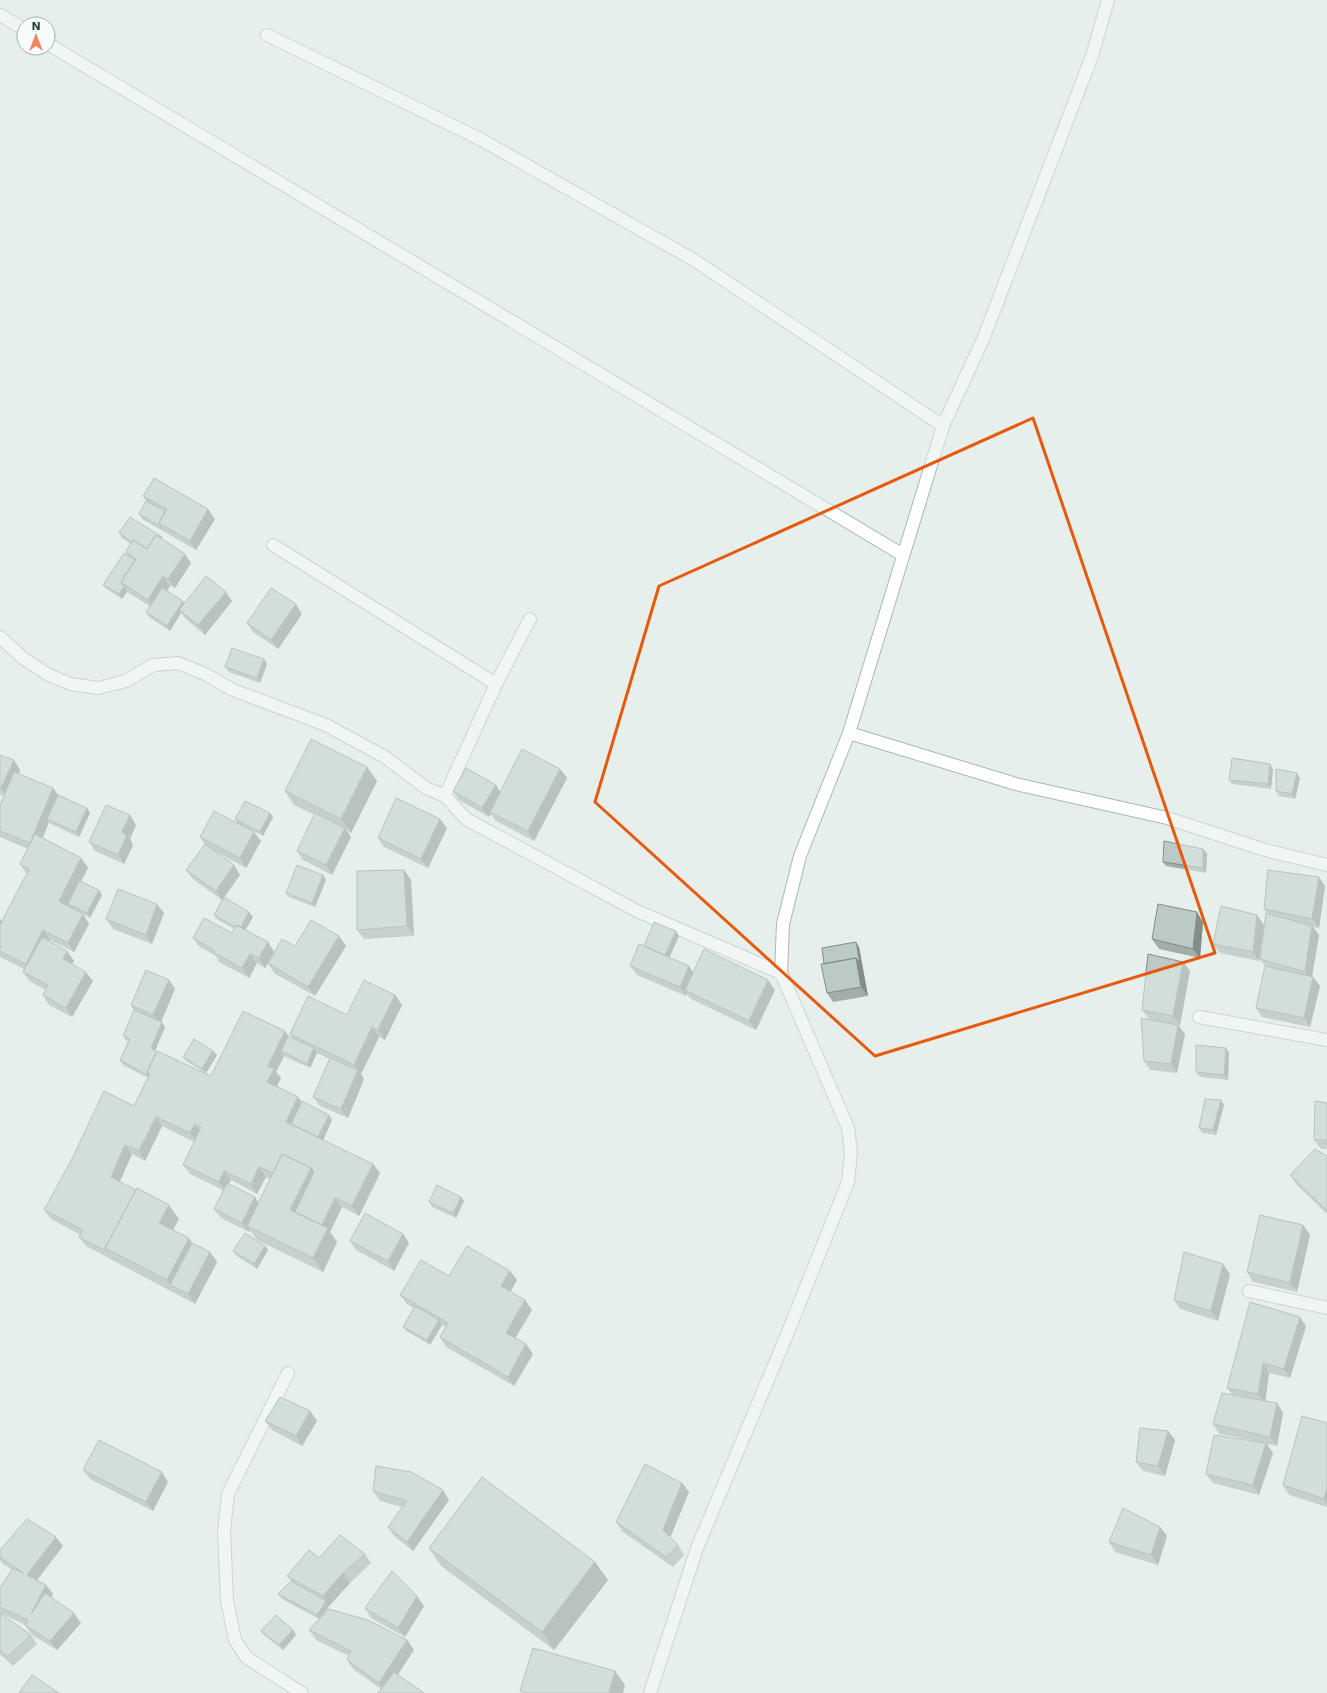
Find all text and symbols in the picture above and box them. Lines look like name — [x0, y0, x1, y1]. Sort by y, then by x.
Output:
north arrow — [16, 16, 56, 56]
text: N — [31, 20, 41, 33]

